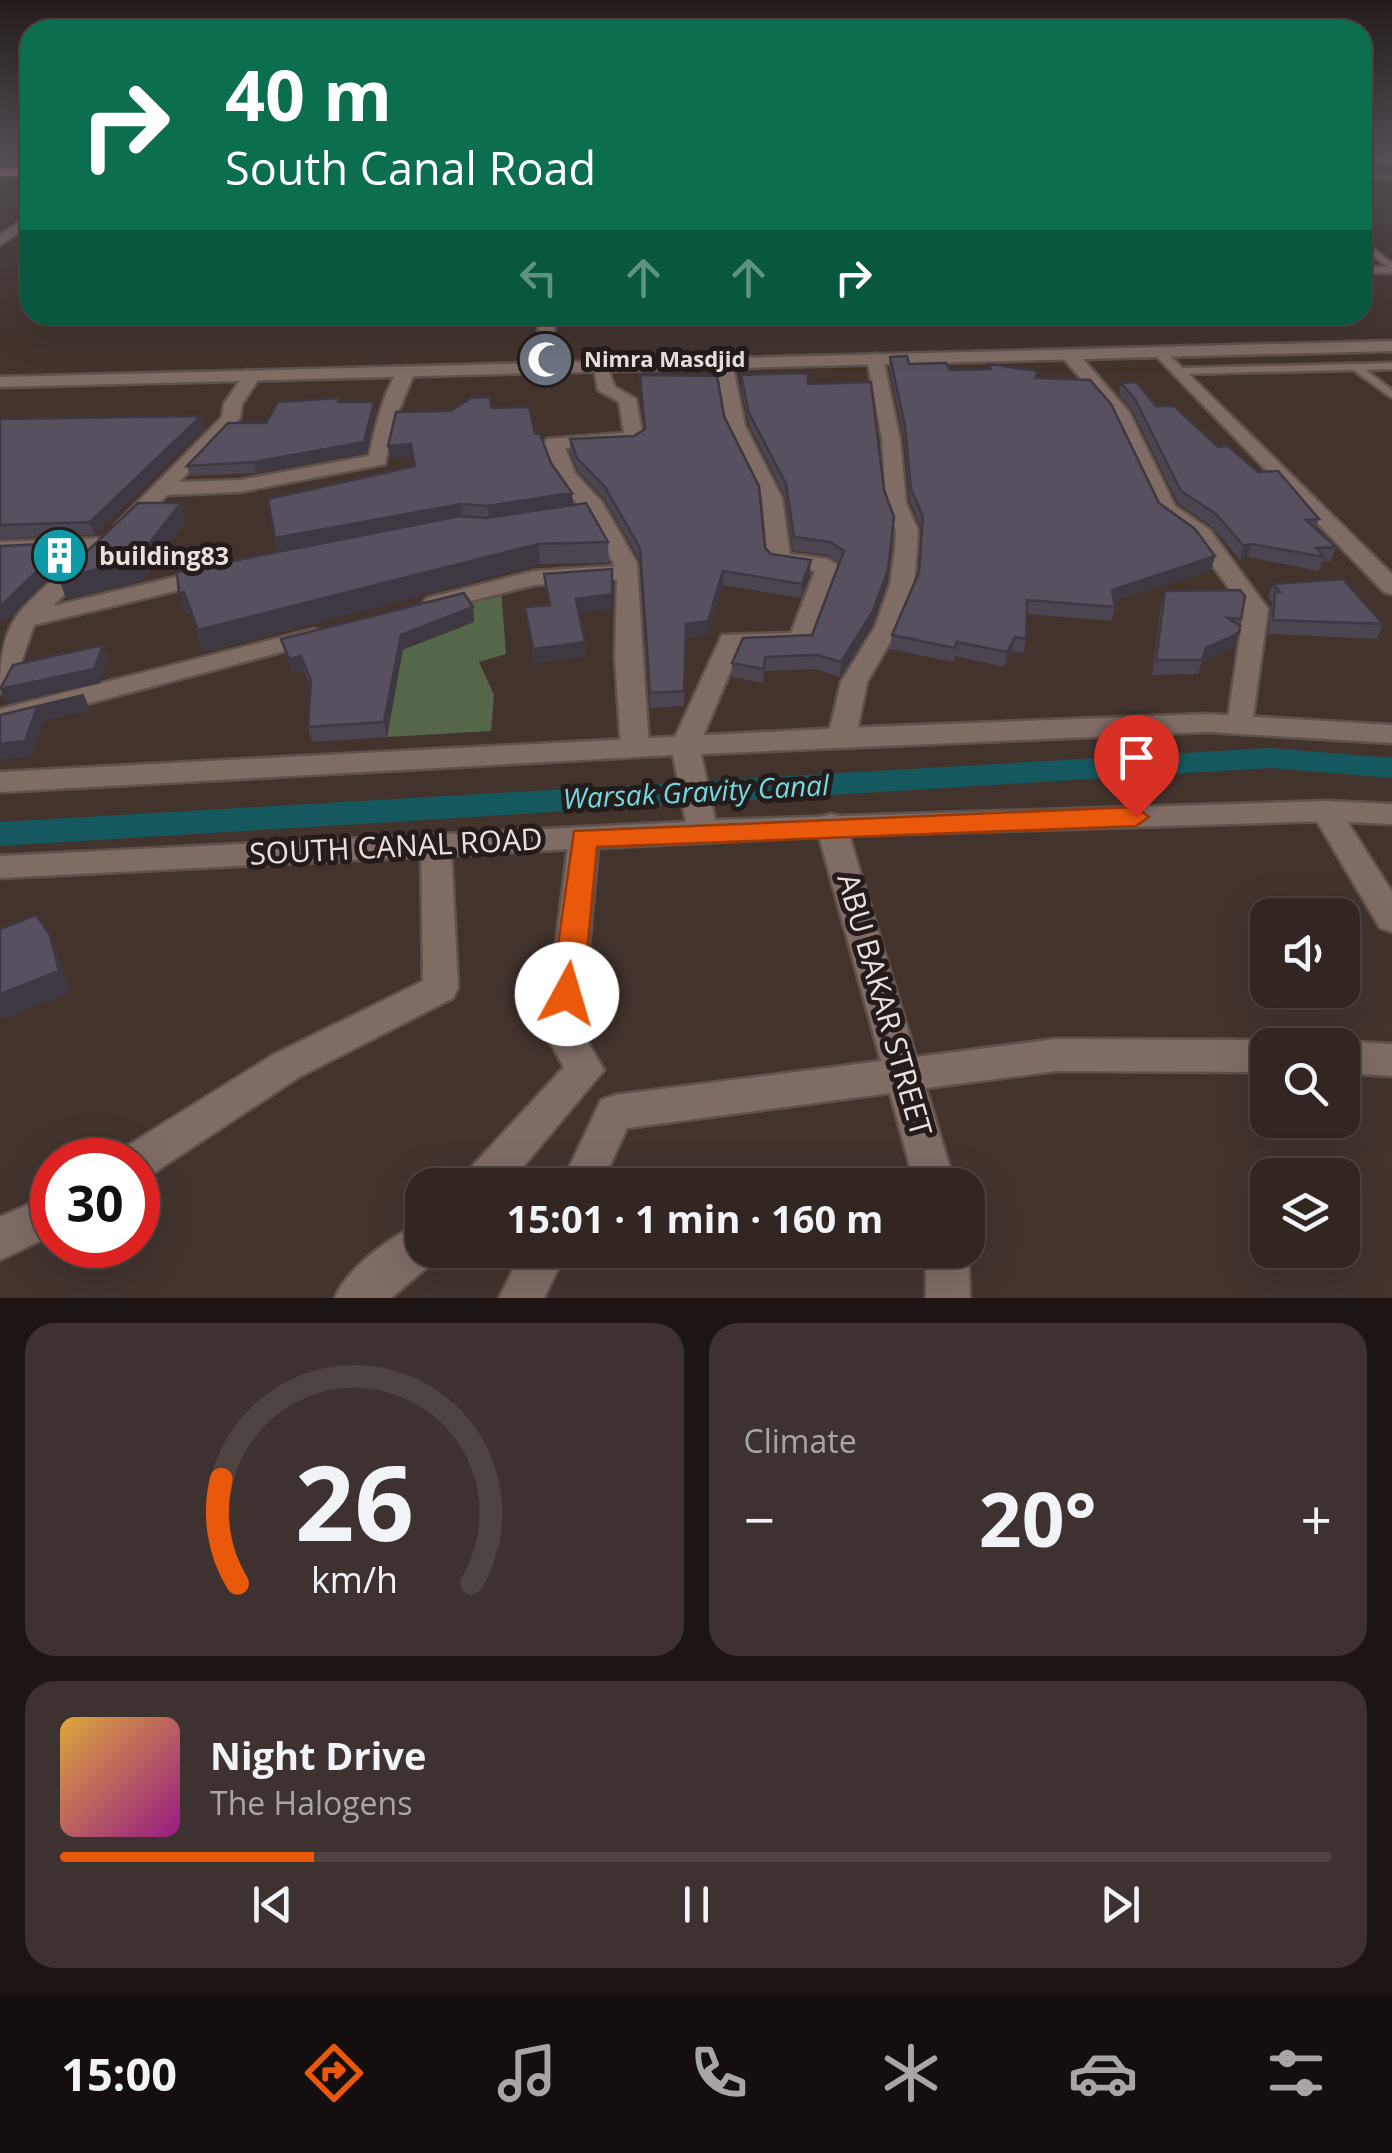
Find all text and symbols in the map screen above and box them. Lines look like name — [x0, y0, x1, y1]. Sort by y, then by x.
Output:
text: 40 m — [225, 46, 392, 142]
icon: right — [60, 60, 190, 190]
text: South Canal Road — [225, 137, 596, 198]
icon: left — [511, 250, 566, 305]
icon: ahead — [616, 250, 671, 305]
icon: ahead — [721, 250, 776, 305]
icon: right — [826, 250, 881, 305]
mosque icon: Nimra Masdjid — [515, 329, 575, 389]
place label: Nimra Masdjid — [584, 343, 745, 373]
building icon: building83 — [30, 526, 90, 586]
place label: building83 — [99, 538, 229, 572]
pin — [1094, 715, 1179, 818]
icon: arrive — [1109, 730, 1164, 785]
water label: Warsak Gravity Canal — [562, 765, 831, 817]
street label: SOUTH CANAL ROAD — [248, 817, 544, 874]
street label: ABU BAKAR STREET — [828, 869, 943, 1141]
map controls — [1250, 898, 1360, 1268]
button: sound — [1250, 898, 1360, 1008]
position arrow — [515, 942, 619, 1046]
button: search — [1250, 1028, 1360, 1138]
speed limit sign: 30 — [30, 1138, 160, 1268]
button: layers — [1250, 1158, 1360, 1268]
text: 15:01 · 1 min · 160 m — [507, 1192, 883, 1244]
text: Climate — [744, 1419, 857, 1462]
text: 26 — [295, 1430, 414, 1571]
text: 20° — [979, 1467, 1097, 1569]
text: − — [744, 1481, 775, 1556]
text: + — [1301, 1481, 1332, 1556]
text: km/h — [311, 1555, 398, 1603]
text: Night Drive — [210, 1729, 426, 1781]
text: The Halogens — [210, 1781, 412, 1824]
icon: previous — [245, 1877, 300, 1932]
icon: pause — [669, 1877, 724, 1932]
icon: next — [1093, 1877, 1148, 1932]
icon: directions — [299, 2038, 369, 2108]
icon: music — [492, 2038, 562, 2108]
icon: phone — [684, 2038, 754, 2108]
icon: climate — [876, 2038, 946, 2108]
icon: car — [1068, 2038, 1138, 2108]
icon: filters — [1261, 2038, 1331, 2108]
text: 15:00 — [61, 2043, 177, 2104]

